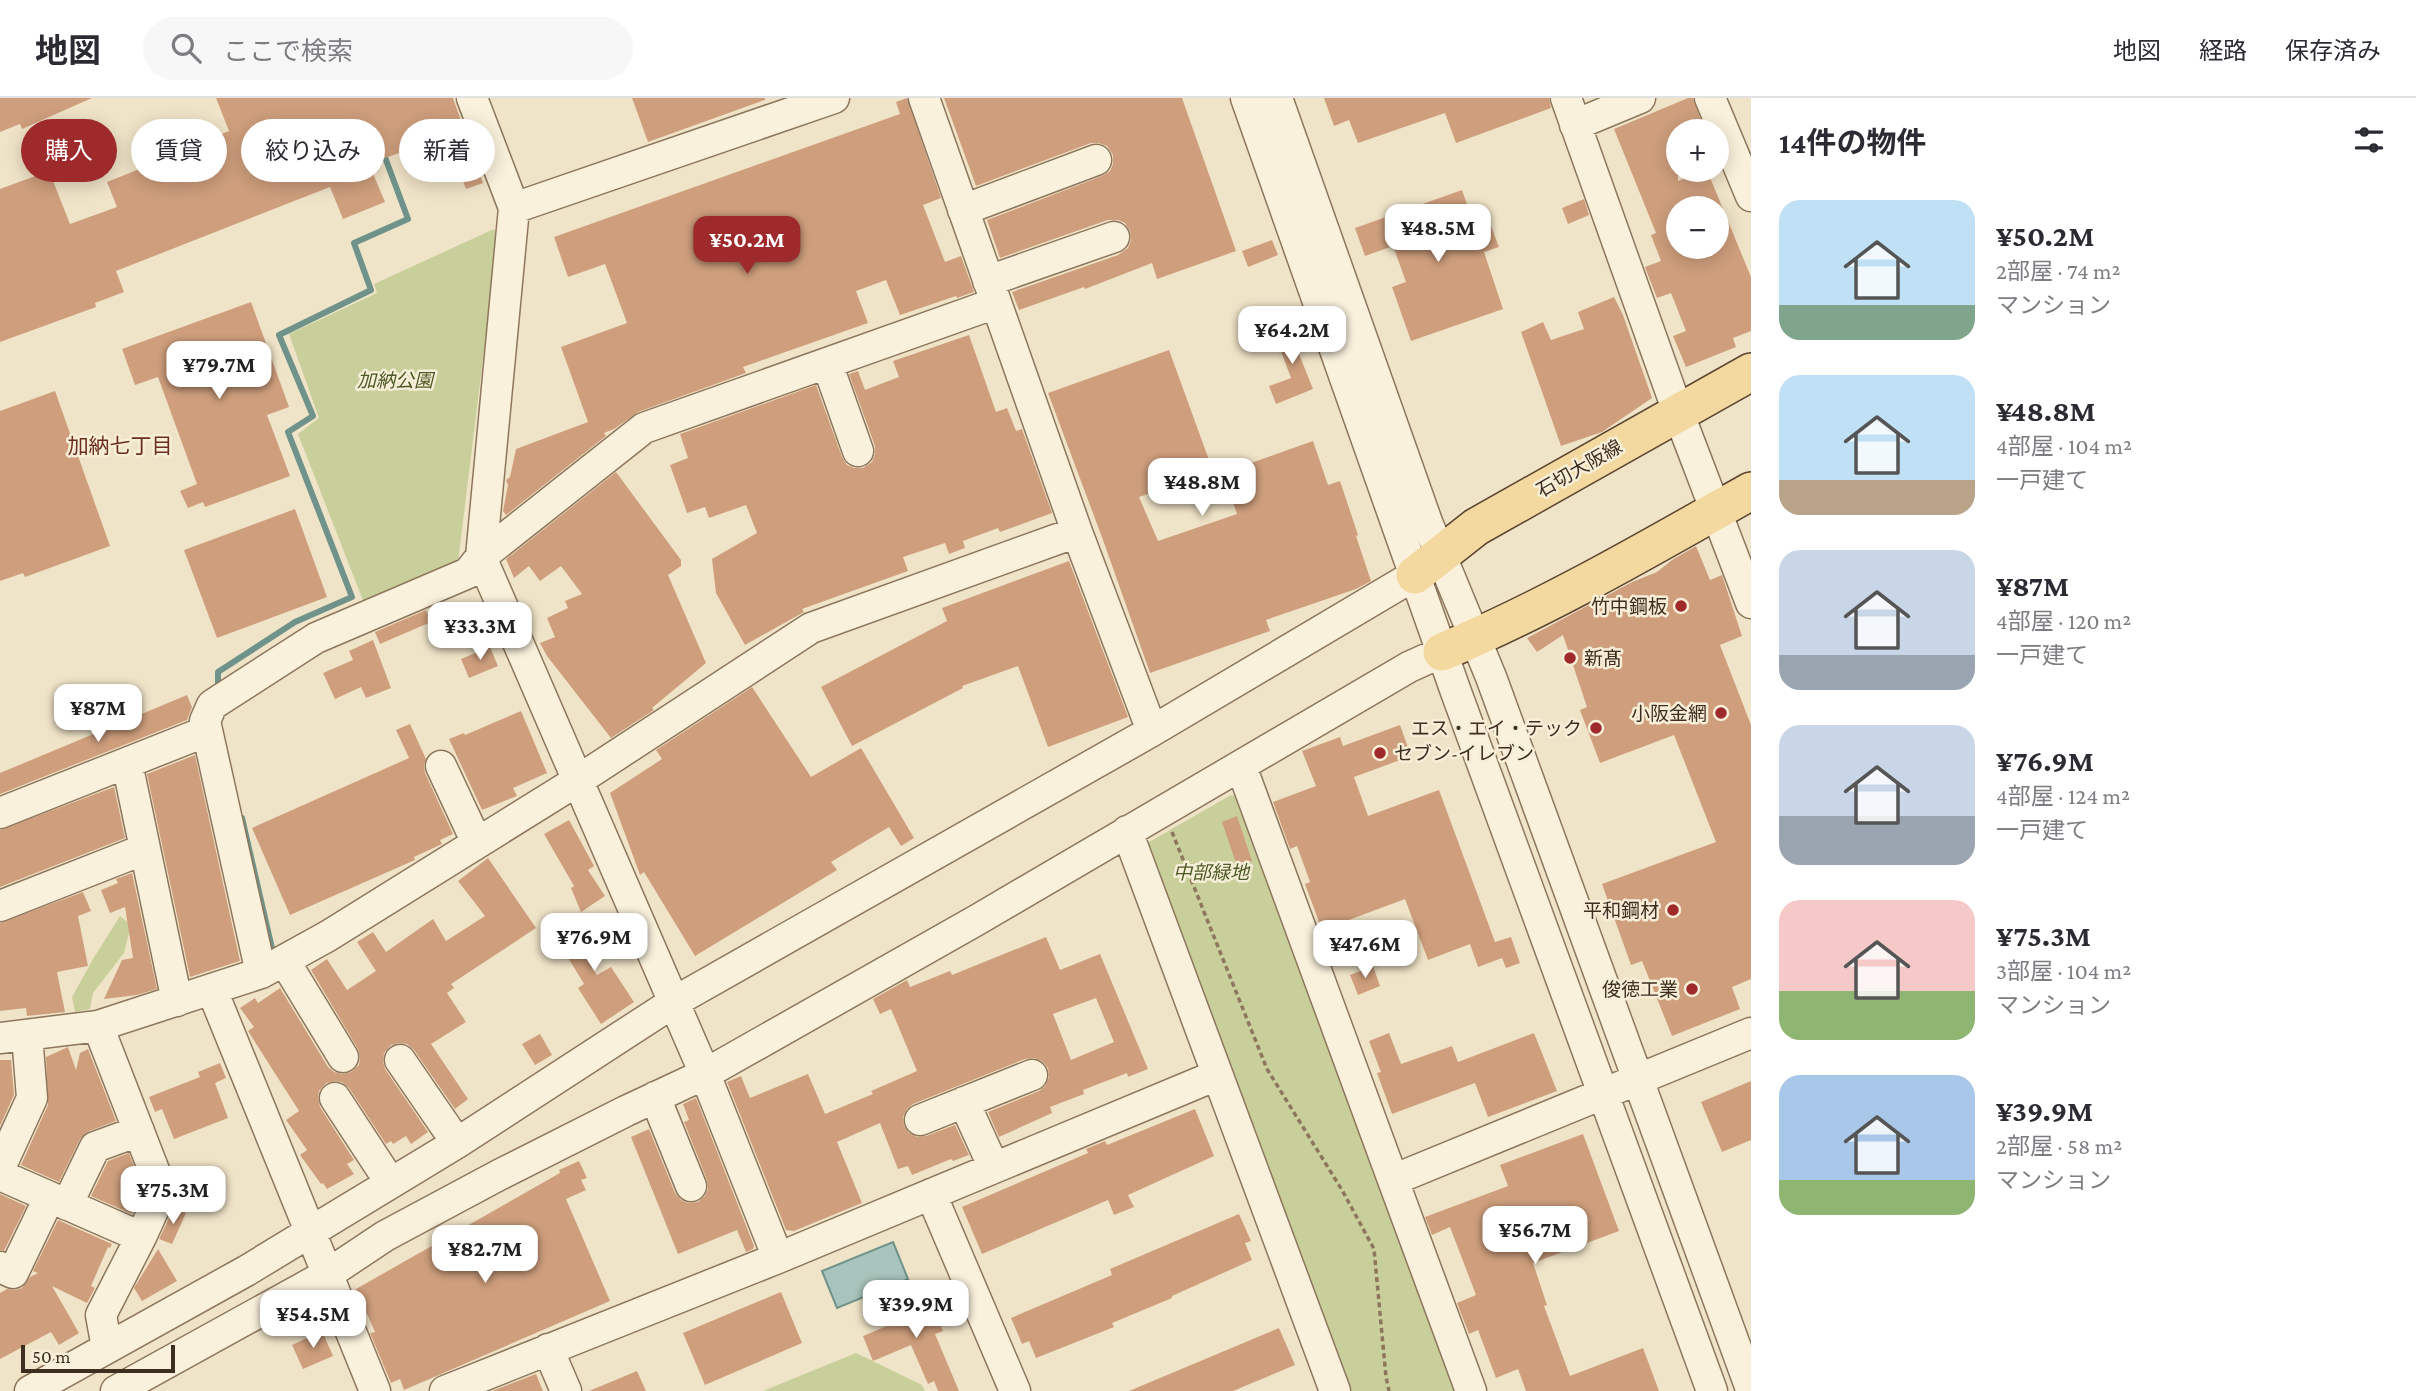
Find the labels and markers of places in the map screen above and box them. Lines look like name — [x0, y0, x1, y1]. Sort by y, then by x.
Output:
pin: ¥48.5M — [1381, 204, 1495, 264]
pin: ¥50.2M — [690, 216, 804, 276]
pin: ¥64.2M — [1235, 306, 1349, 366]
pin: ¥79.7M — [162, 342, 276, 401]
pin: ¥48.8M — [1145, 458, 1259, 518]
place label: 竹中鋼板 — [1591, 596, 1667, 617]
marker: 竹中鋼板 — [1673, 598, 1689, 614]
pin: ¥33.3M — [423, 602, 537, 662]
place label: 新髙 — [1584, 648, 1622, 669]
marker: 新髙 — [1562, 650, 1578, 666]
pin: ¥87M — [57, 684, 139, 744]
place label: 小阪金網 — [1631, 703, 1707, 724]
marker: 小阪金網 — [1713, 705, 1729, 721]
place label: エス・エイ・テック — [1411, 718, 1582, 739]
marker: エス・エイ・テック — [1588, 720, 1604, 736]
place label: セブン-イレブン — [1394, 743, 1534, 764]
marker: セブン-イレブン — [1372, 745, 1388, 761]
place label: 平和鋼材 — [1583, 900, 1659, 921]
marker: 平和鋼材 — [1665, 902, 1681, 918]
pin: ¥76.9M — [537, 914, 651, 973]
pin: ¥47.6M — [1308, 920, 1422, 980]
place label: 俊徳工業 — [1602, 979, 1678, 1000]
marker: 俊徳工業 — [1684, 981, 1700, 997]
pin: ¥75.3M — [116, 1166, 230, 1226]
pin: ¥56.7M — [1478, 1206, 1592, 1266]
pin: ¥82.7M — [428, 1226, 542, 1285]
pin: ¥39.9M — [859, 1280, 973, 1340]
pin: ¥54.5M — [256, 1290, 370, 1350]

